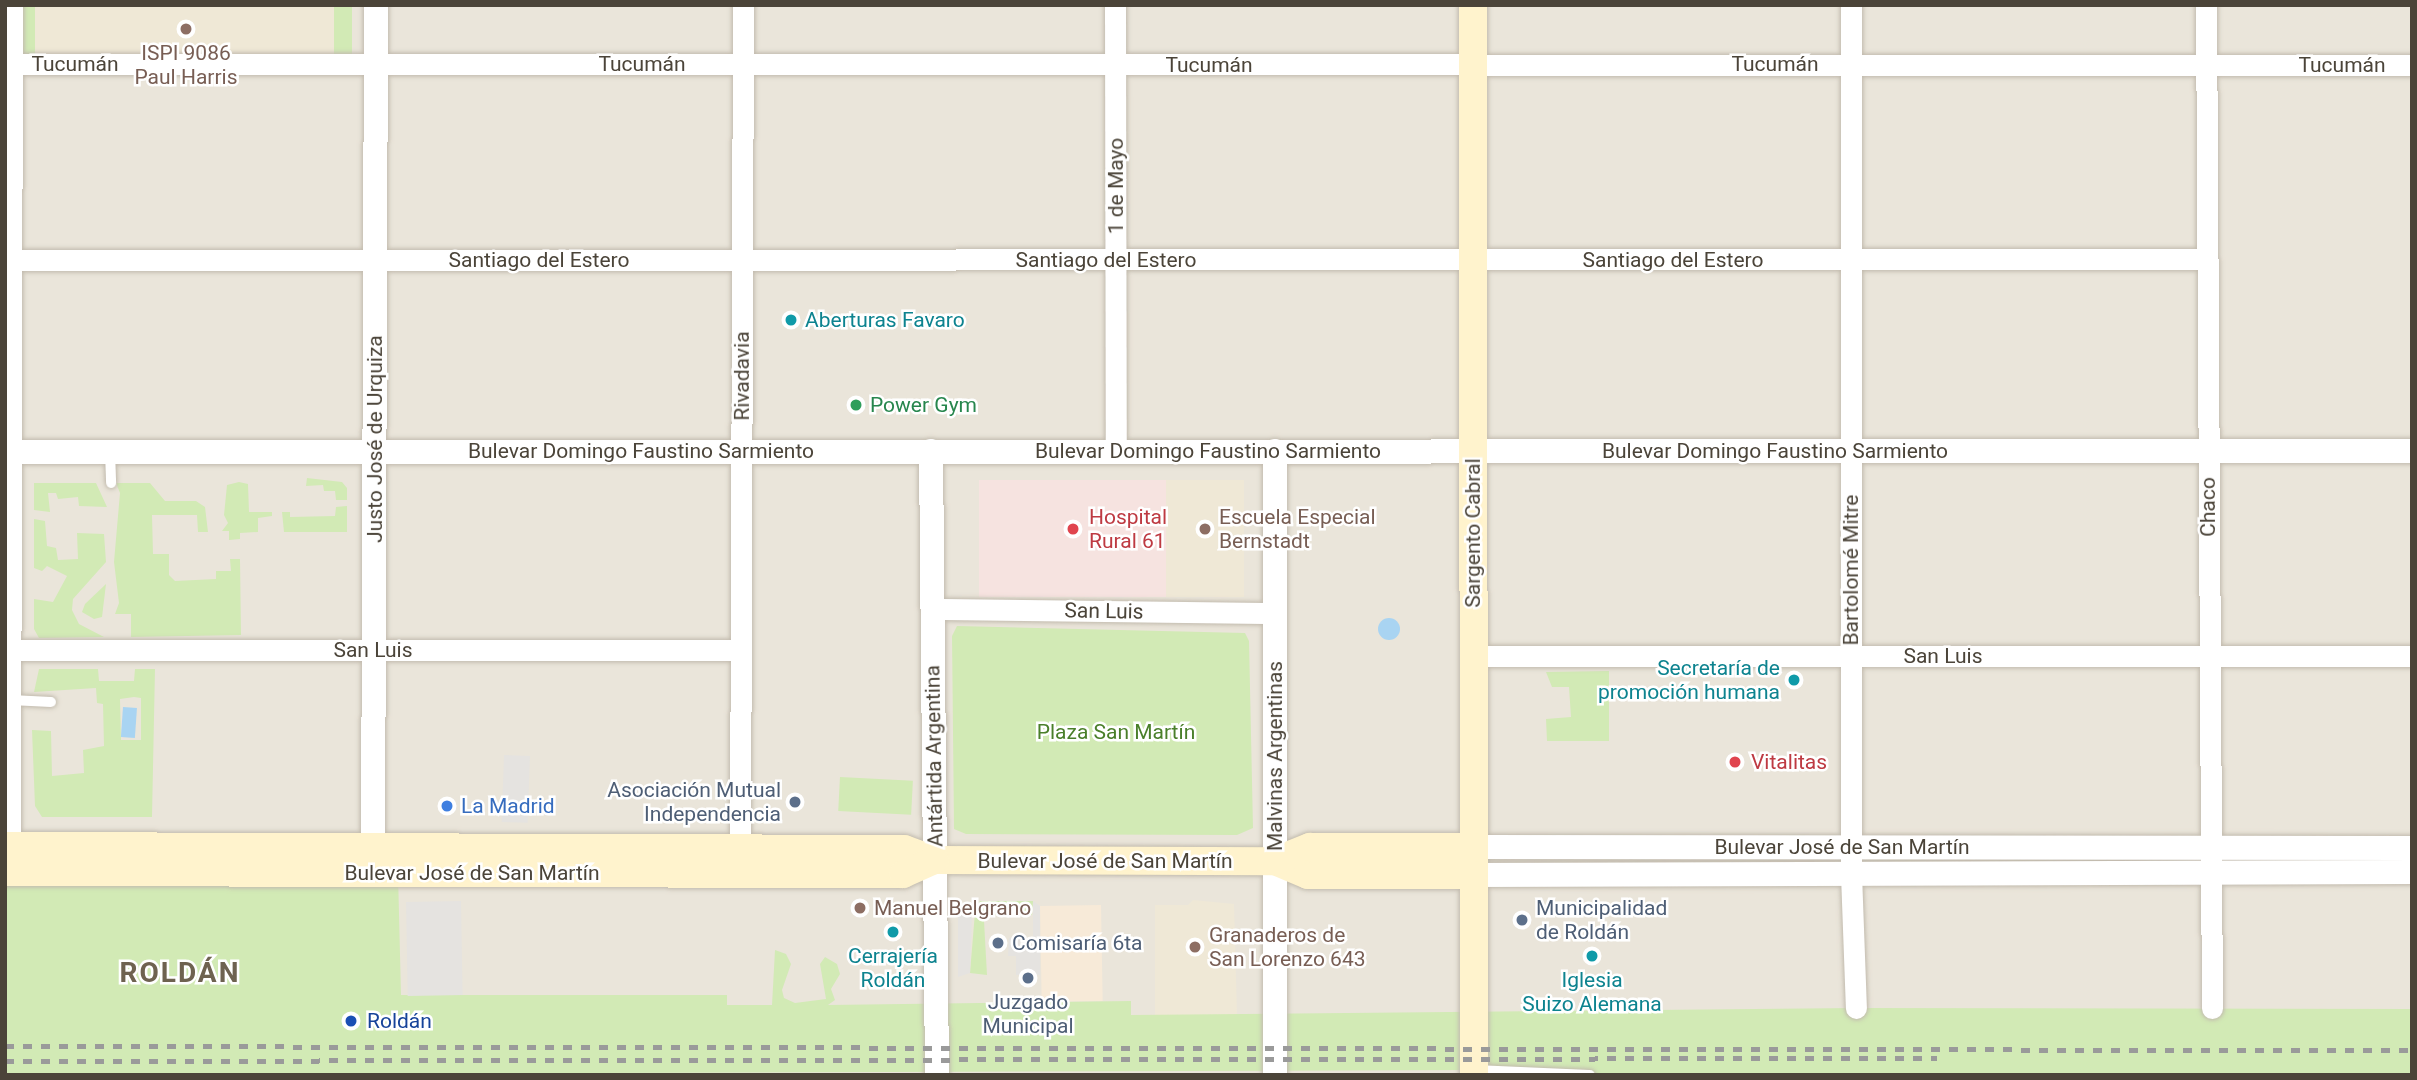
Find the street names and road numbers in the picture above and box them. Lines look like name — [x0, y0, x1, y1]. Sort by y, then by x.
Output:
street label: Tucumán — [31, 51, 119, 77]
street label: Tucumán — [598, 51, 686, 77]
street label: Tucumán — [1731, 51, 1819, 77]
street label: Tucumán — [1165, 52, 1253, 78]
street label: Tucumán — [2298, 52, 2386, 78]
street label: 1 de Mayo — [1103, 138, 1129, 234]
street label: Santiago del Estero — [449, 247, 629, 273]
street label: Santiago del Estero — [1016, 247, 1196, 273]
street label: Santiago del Estero — [1583, 247, 1763, 273]
street label: Rivadavia — [729, 331, 755, 421]
street label: Justo José de Urquiza — [362, 335, 388, 543]
street label: Bulevar Domingo Faustino Sarmiento — [468, 438, 814, 464]
street label: Bulevar Domingo Faustino Sarmiento — [1035, 438, 1381, 464]
street label: Bulevar Domingo Faustino Sarmiento — [1602, 438, 1948, 464]
street label: Sargento Cabral — [1460, 458, 1486, 608]
street label: Chaco — [2195, 477, 2221, 537]
street label: Bartolomé Mitre — [1838, 495, 1864, 645]
street label: San Luis — [1064, 598, 1144, 624]
street label: San Luis — [333, 637, 413, 663]
street label: San Luis — [1903, 643, 1983, 669]
street label: Malvinas Argentinas — [1262, 661, 1288, 851]
street label: Antártida Argentina — [920, 665, 948, 847]
street label: Bulevar José de San Martín — [1714, 834, 1970, 860]
street label: Bulevar José de San Martín — [977, 848, 1233, 874]
street label: Bulevar José de San Martín — [344, 860, 600, 886]

